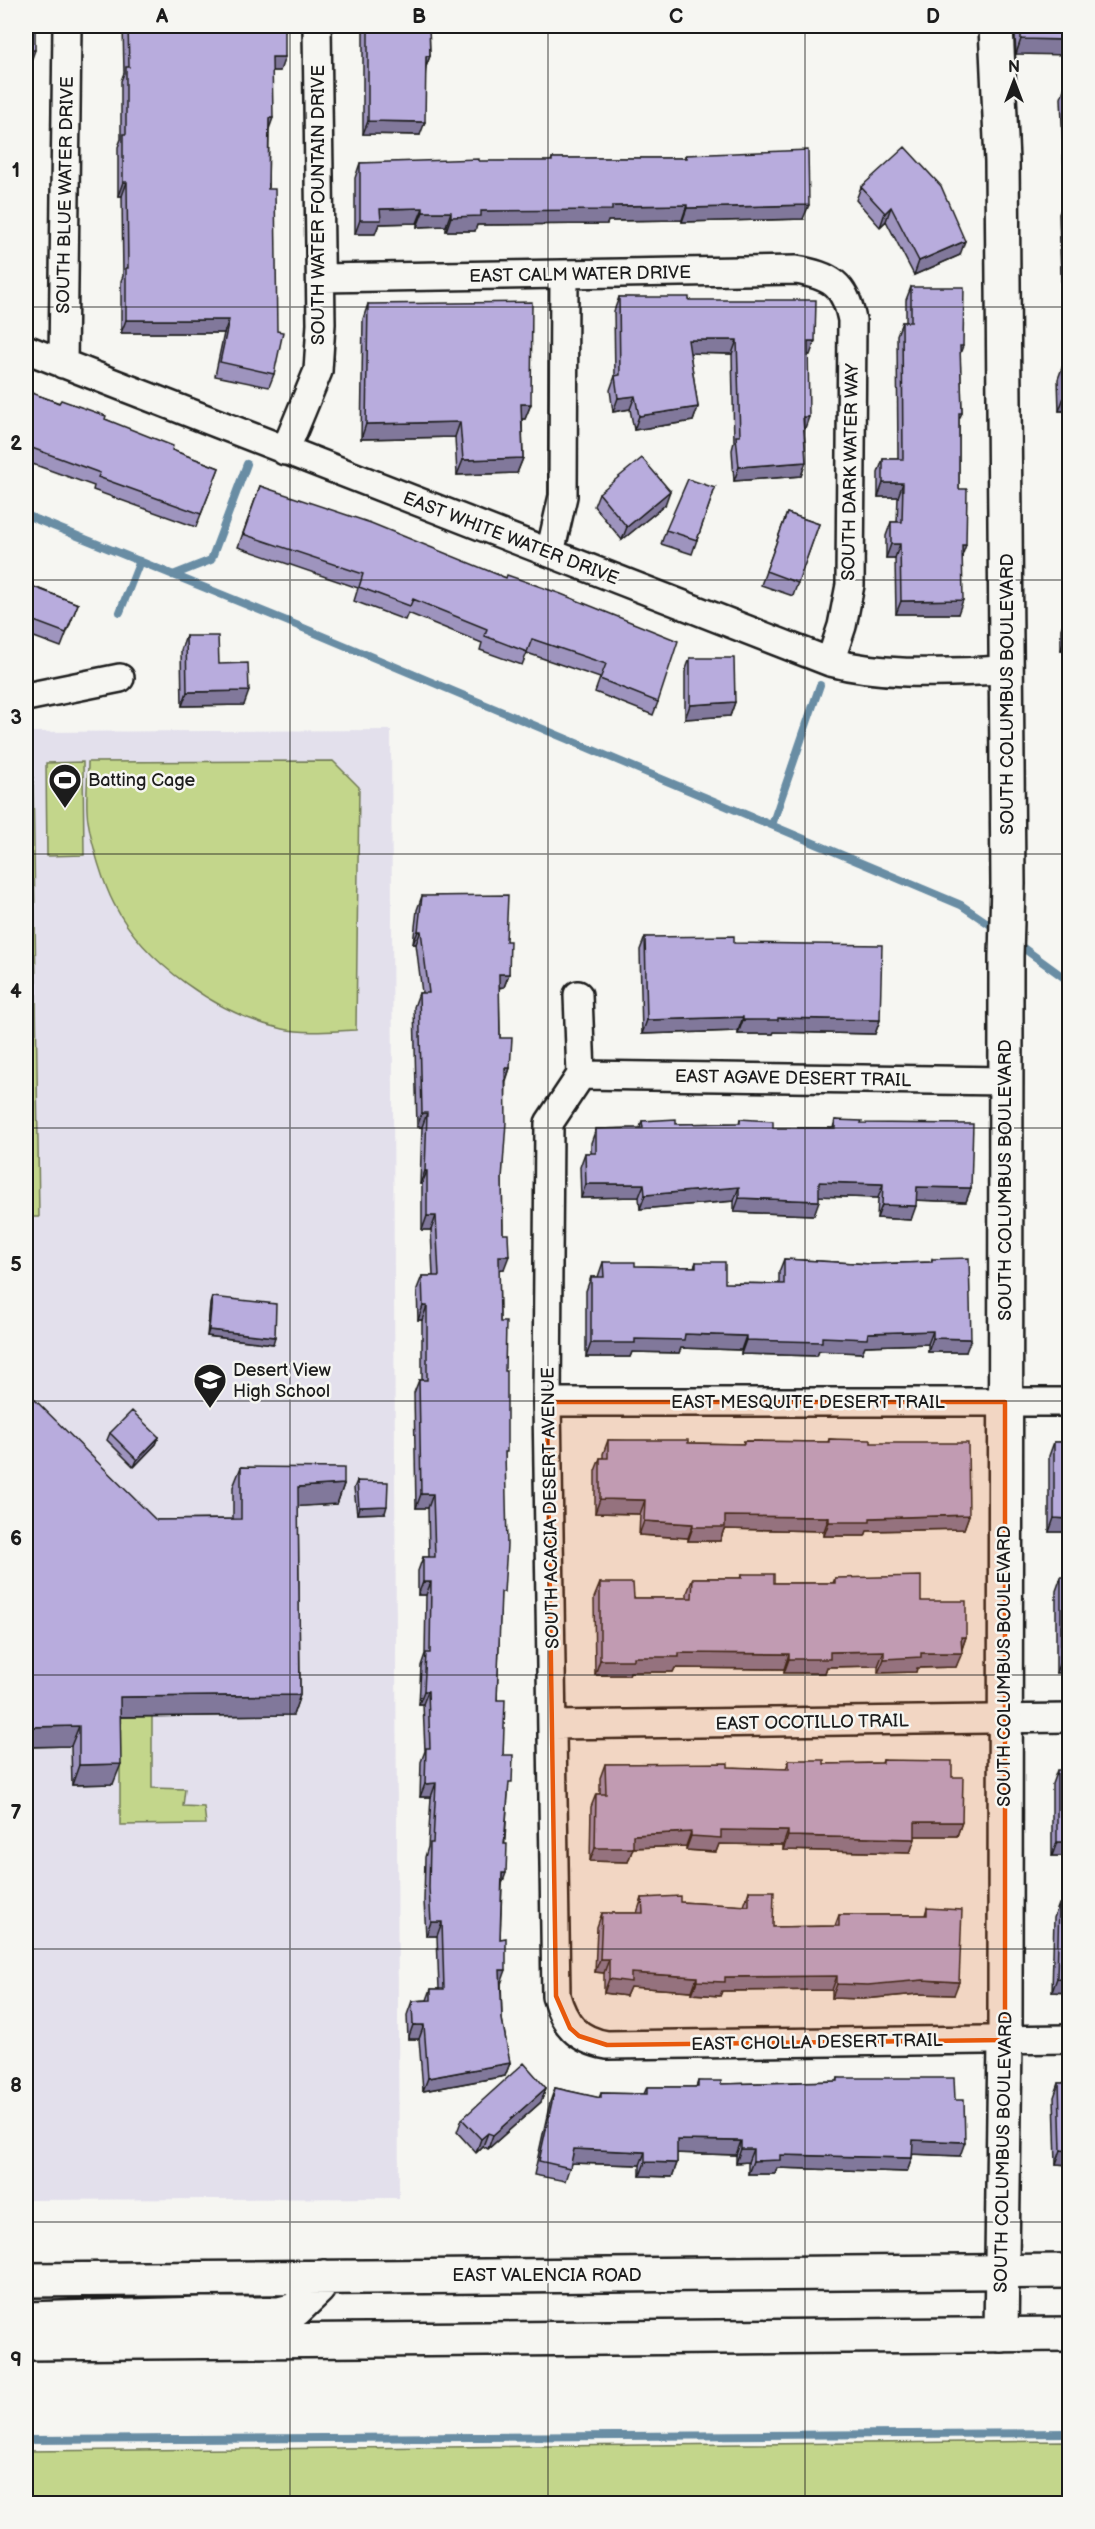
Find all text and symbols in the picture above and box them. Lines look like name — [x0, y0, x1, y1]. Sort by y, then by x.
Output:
text: A — [155, 5, 169, 29]
text: B — [412, 5, 426, 29]
text: C — [669, 5, 683, 29]
text: D — [926, 5, 940, 29]
north arrow — [984, 51, 1044, 111]
text: N — [1008, 58, 1020, 77]
street label: SOUTH WATER FOUNTAIN DRIVE — [308, 65, 329, 345]
street label: SOUTH BLUE WATER DRIVE — [53, 76, 78, 314]
text: 1 — [12, 159, 20, 183]
street label: EAST CALM WATER DRIVE — [469, 262, 691, 287]
street label: SOUTH DARK WATER WAY — [838, 363, 863, 581]
text: 2 — [10, 432, 22, 456]
street label: EAST WHITE WATER DRIVE — [400, 488, 622, 589]
street label: SOUTH COLUMBUS BOULEVARD — [997, 553, 1018, 835]
text: 3 — [10, 706, 22, 730]
sports icon: Batting Cage — [47, 762, 83, 809]
place label: Batting Cage — [88, 770, 196, 791]
text: 4 — [10, 980, 22, 1004]
street label: SOUTH COLUMBUS BOULEVARD — [995, 1039, 1016, 1321]
street label: EAST AGAVE DESERT TRAIL — [675, 1066, 912, 1091]
text: 5 — [10, 1253, 22, 1277]
place label: Desert View High School — [233, 1360, 331, 1402]
school or university icon: Desert View High School — [192, 1362, 228, 1409]
street label: SOUTH ACACIA DESERT AVENUE — [538, 1367, 563, 1649]
street label: EAST MESQUITE DESERT TRAIL — [671, 1392, 946, 1413]
street label: SOUTH COLUMBUS BOULEVARD — [994, 1525, 1015, 1807]
text: 6 — [10, 1527, 22, 1551]
street label: EAST OCOTILLO TRAIL — [715, 1710, 910, 1735]
text: 7 — [10, 1801, 22, 1825]
street label: SOUTH COLUMBUS BOULEVARD — [991, 2011, 1016, 2293]
street label: EAST CHOLLA DESERT TRAIL — [691, 2030, 944, 2055]
text: 8 — [10, 2074, 22, 2098]
street label: EAST VALENCIA ROAD — [452, 2265, 642, 2286]
text: 9 — [10, 2348, 22, 2372]

